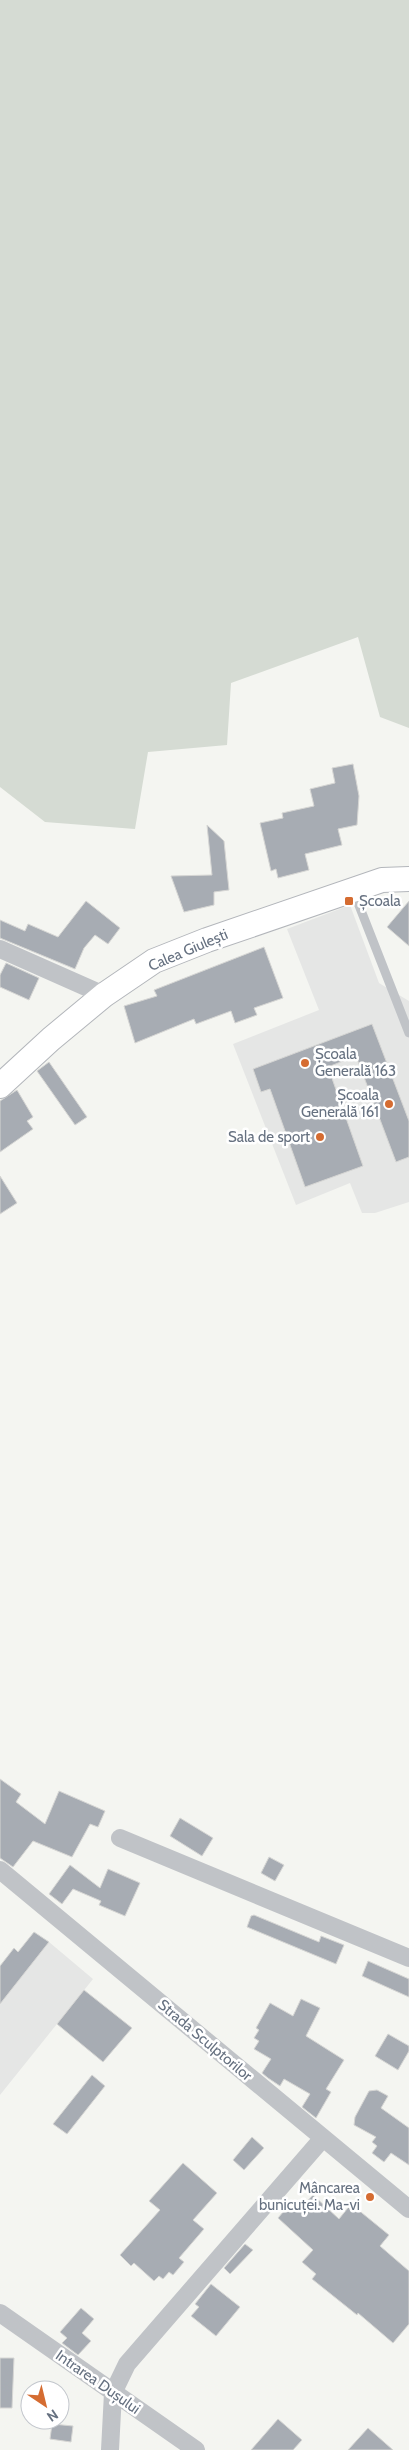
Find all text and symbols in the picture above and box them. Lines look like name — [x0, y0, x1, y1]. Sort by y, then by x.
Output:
place label: Școala — [359, 892, 401, 911]
marker: Școala — [343, 895, 355, 907]
street label: Calea Giulești — [145, 925, 231, 976]
place label: Școala Generală 163 — [315, 1045, 396, 1080]
marker: Școala Generală 163 — [299, 1057, 311, 1069]
place label: Școala Generală 161 — [301, 1086, 380, 1121]
marker: Școala Generală 161 — [383, 1098, 395, 1110]
place label: Sala de sport — [228, 1128, 310, 1146]
marker: Sala de sport — [314, 1131, 326, 1143]
street label: Strada Sculptorilor — [154, 1995, 256, 2085]
place label: Mâncarea bunicuței. Ma-vi — [259, 2179, 361, 2215]
marker: Mâncarea bunicuței. Ma-vi — [364, 2191, 376, 2203]
street label: Intrarea Dușului — [52, 2346, 144, 2419]
north arrow — [20, 2380, 70, 2430]
text: N — [43, 2405, 62, 2426]

